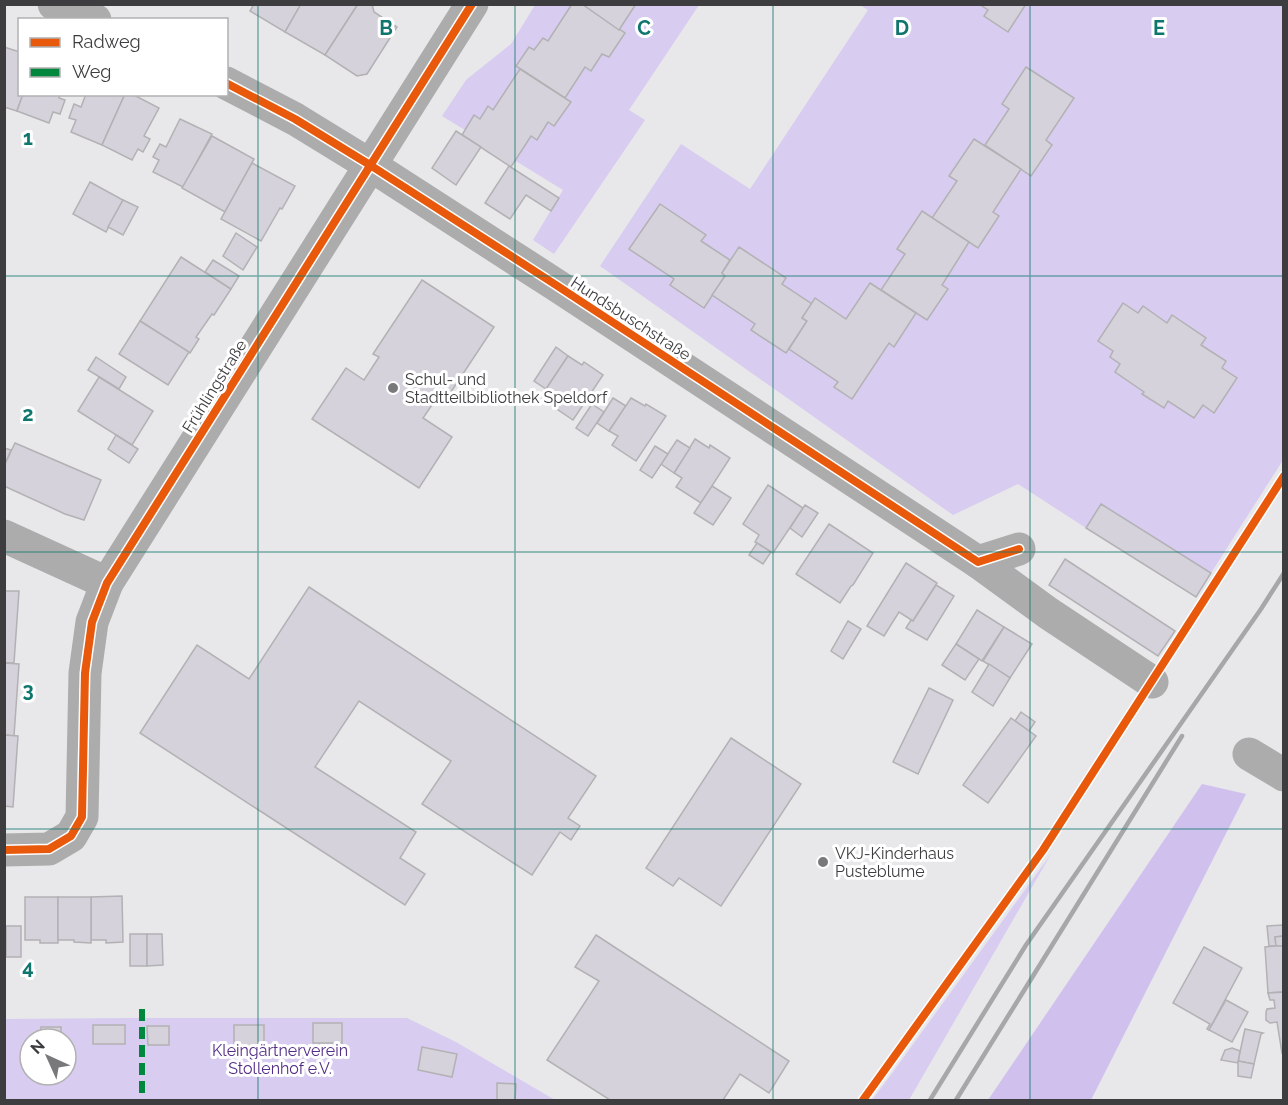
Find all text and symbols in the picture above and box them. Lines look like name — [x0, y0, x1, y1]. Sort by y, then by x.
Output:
text: B — [379, 16, 393, 40]
text: C — [637, 16, 651, 40]
text: D — [895, 16, 909, 40]
text: E — [1153, 16, 1165, 40]
legend — [18, 18, 228, 96]
text: Radweg — [72, 31, 141, 52]
text: Weg — [72, 61, 111, 82]
text: 1 — [23, 126, 33, 150]
street label: Hundsbuschstraße — [567, 273, 694, 364]
street label: Frühlingstraße — [178, 336, 251, 436]
place label: Schul- und Stadtteilbibliothek Speldorf — [405, 370, 608, 407]
marker: Schul- und Stadtteilbibliothek Speldorf — [386, 381, 400, 395]
text: 2 — [22, 402, 34, 426]
text: 3 — [22, 678, 34, 702]
place label: VKJ-Kinderhaus Pusteblume — [835, 844, 954, 881]
marker: VKJ-Kinderhaus Pusteblume — [816, 855, 830, 869]
text: 4 — [22, 955, 34, 979]
north arrow — [18, 1027, 78, 1087]
text: N — [27, 1036, 49, 1058]
park label: Kleingärtnerverein Stollenhof e.V. — [212, 1041, 348, 1078]

